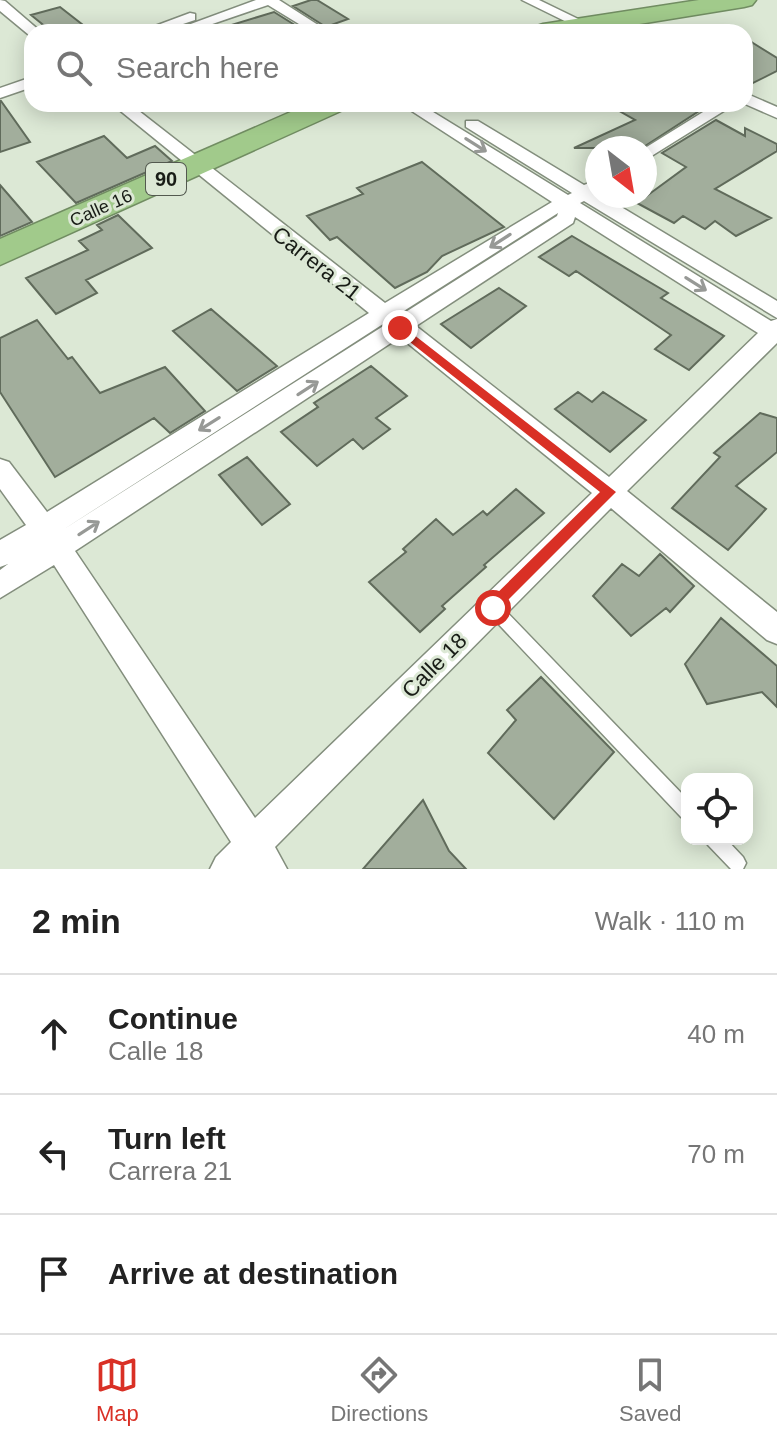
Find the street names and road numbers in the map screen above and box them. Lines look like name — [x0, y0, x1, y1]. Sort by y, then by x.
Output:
road number: 90 — [146, 163, 186, 195]
street label: Calle 16 — [67, 185, 135, 231]
street label: Carrera 21 — [268, 221, 366, 306]
street label: Calle 18 — [397, 628, 472, 703]

